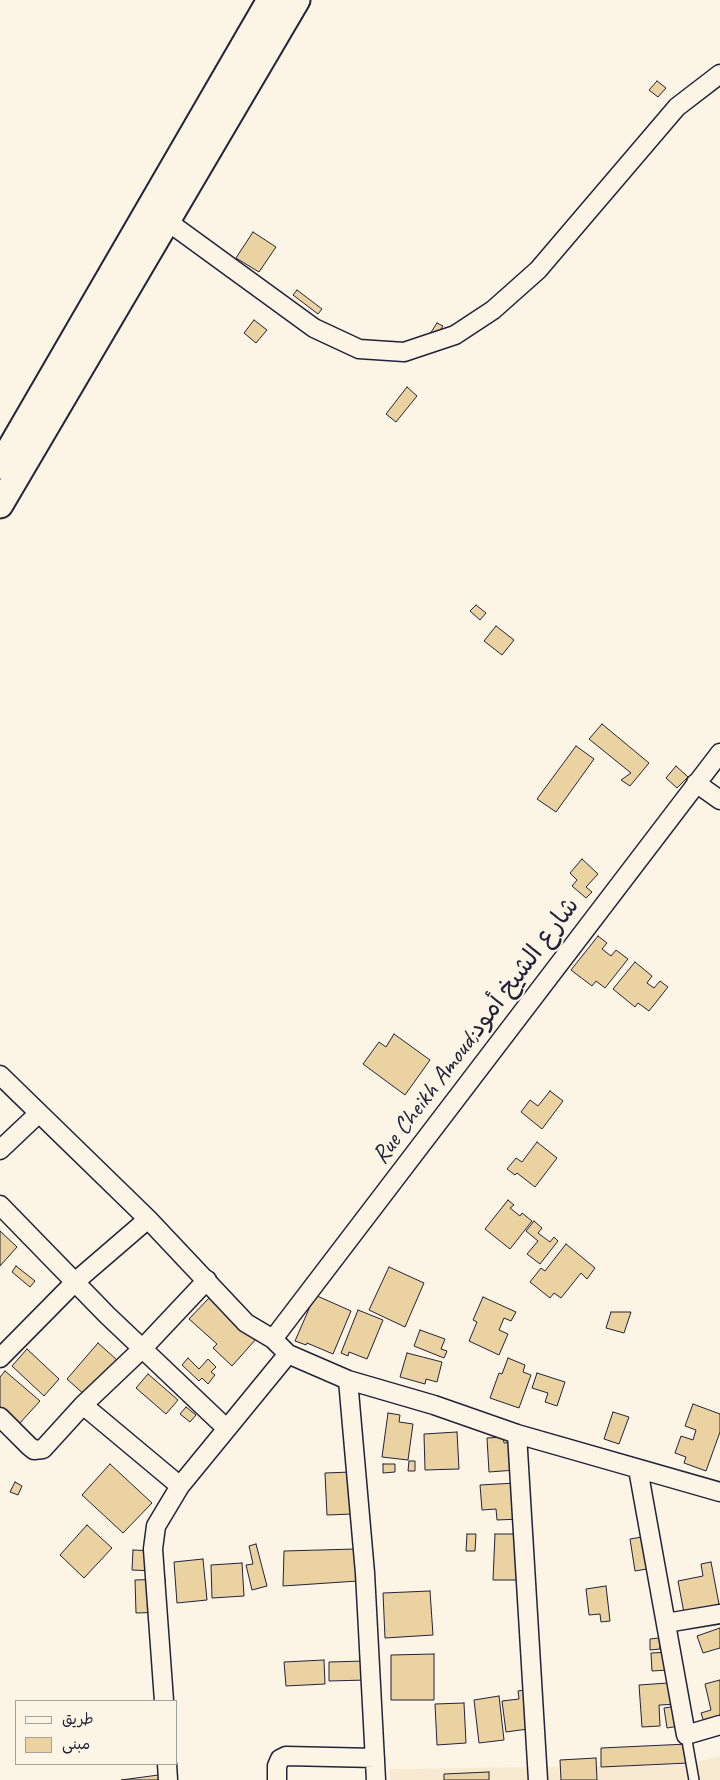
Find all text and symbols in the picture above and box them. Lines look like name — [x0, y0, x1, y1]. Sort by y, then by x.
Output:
street label: Rue Cheikh Amoud;شارع الشيخ أمود — [366, 892, 586, 1170]
legend — [15, 1700, 178, 1765]
text: طريق — [62, 1710, 94, 1729]
text: مبنى — [62, 1735, 90, 1754]

